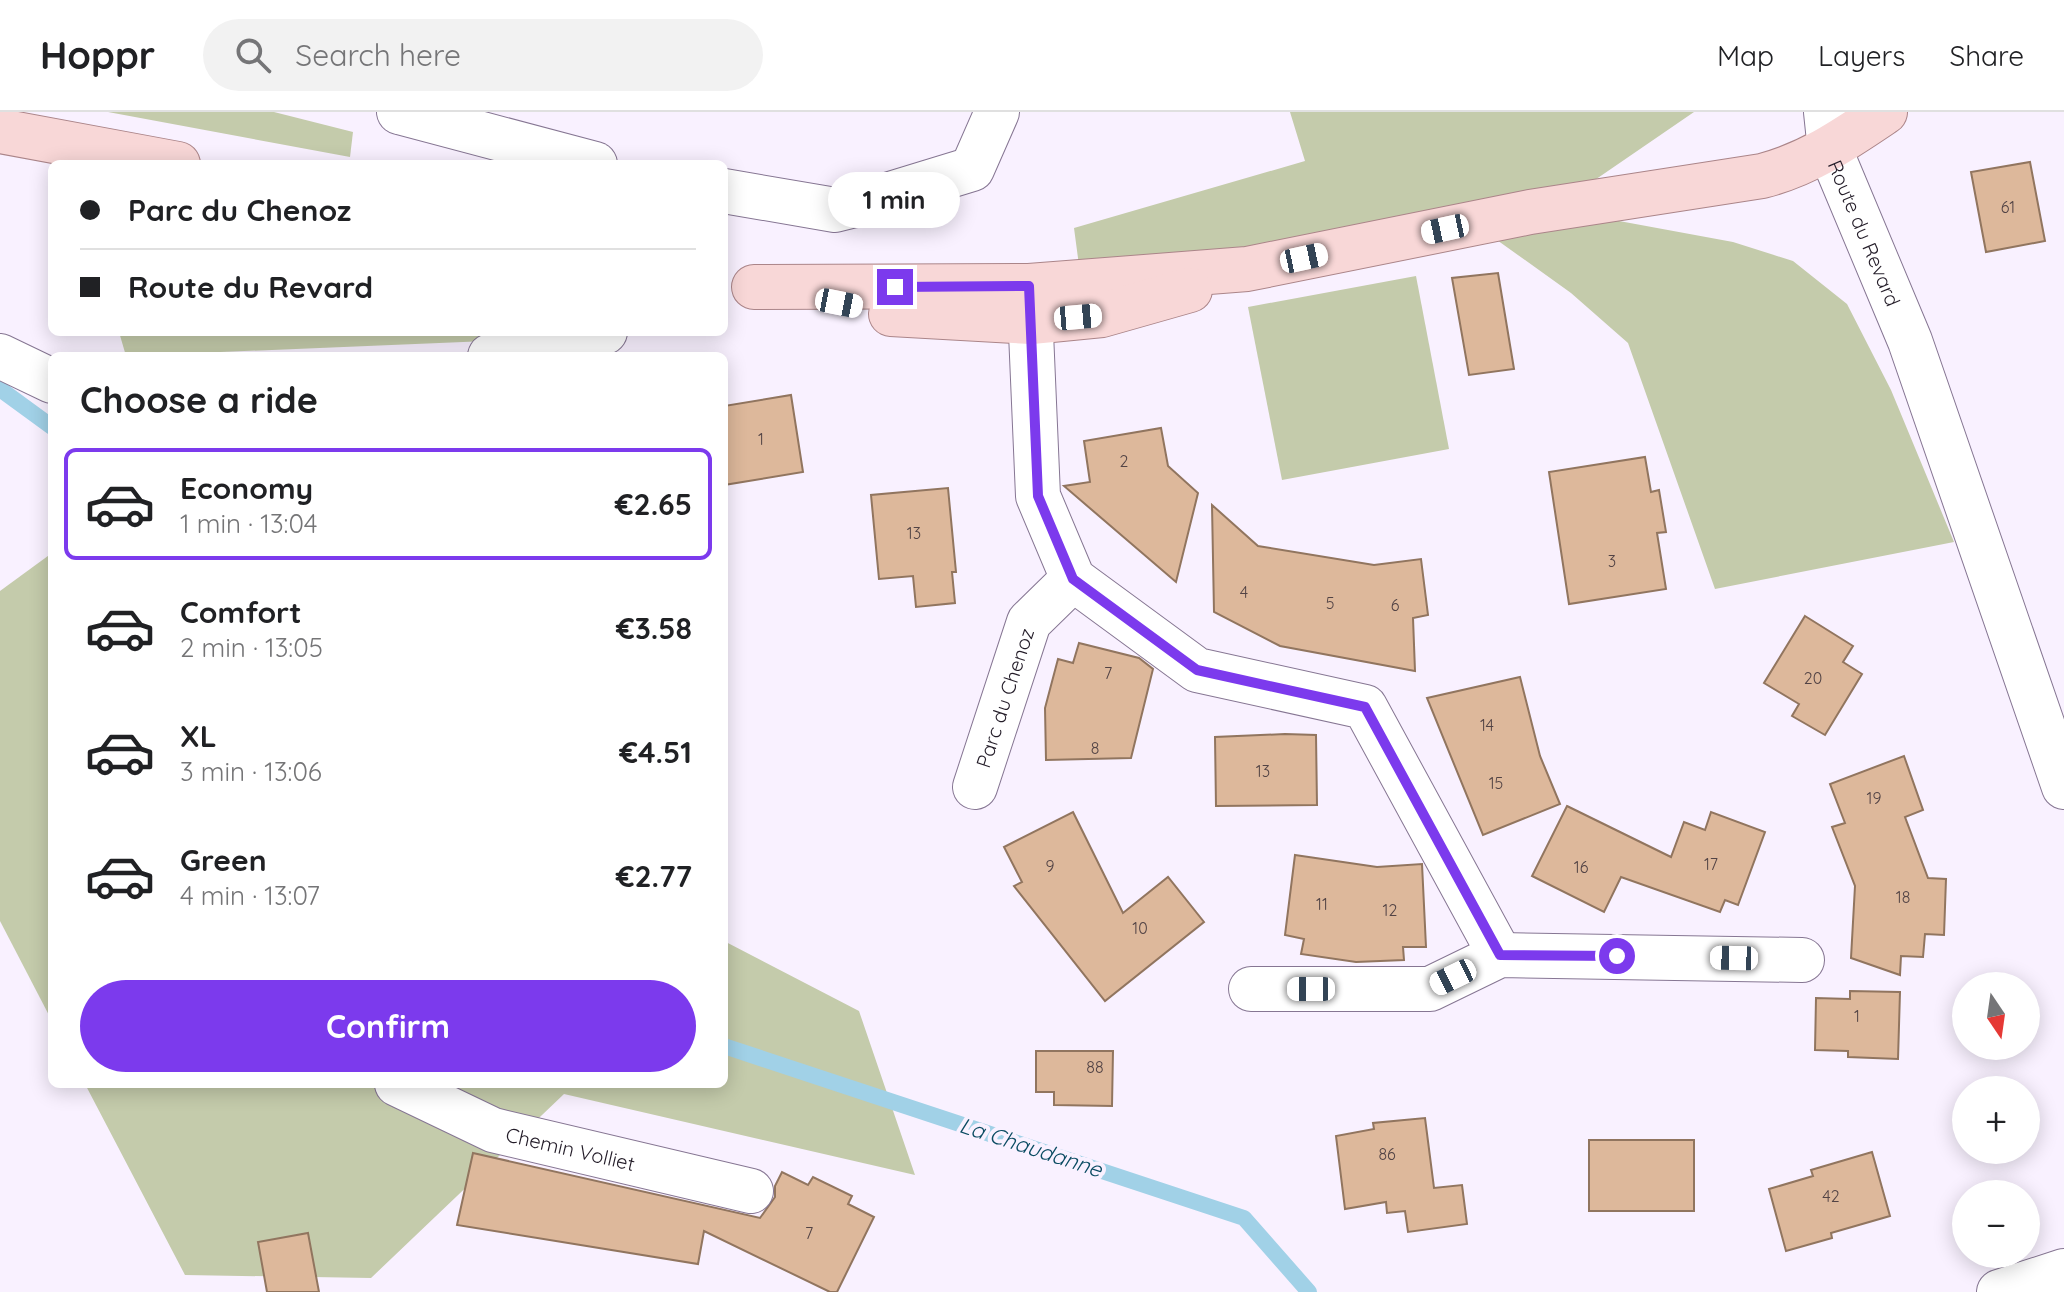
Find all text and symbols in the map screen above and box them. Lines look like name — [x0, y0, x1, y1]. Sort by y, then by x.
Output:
search box — [203, 19, 763, 91]
text: Hoppr — [40, 31, 155, 79]
icon: search — [231, 33, 275, 77]
text: Search here — [295, 36, 461, 74]
text: Map — [1717, 38, 1774, 73]
text: Layers — [1818, 38, 1905, 73]
text: Share — [1949, 38, 2024, 73]
street label: Route du Revard — [1823, 156, 1906, 310]
callout: 1 min — [829, 171, 961, 227]
text: 1 min — [863, 183, 926, 216]
text: Parc du Chenoz — [128, 191, 351, 229]
house number: 61 — [2001, 197, 2015, 217]
car — [1419, 212, 1471, 246]
car — [1278, 241, 1330, 275]
text: Route du Revard — [128, 268, 373, 306]
route end — [877, 269, 913, 305]
car — [813, 287, 865, 319]
car — [1053, 303, 1103, 331]
text: Choose a ride — [80, 377, 318, 422]
house number: 1 — [758, 429, 764, 449]
house number: 2 — [1120, 451, 1129, 471]
icon: car — [84, 468, 156, 540]
text: Economy — [180, 469, 313, 507]
text: €2.65 — [615, 485, 692, 523]
text: 1 min · 13:04 — [180, 507, 318, 540]
house number: 13 — [907, 523, 921, 543]
house number: 3 — [1608, 551, 1616, 571]
house number: 4 — [1240, 582, 1248, 602]
icon: car — [84, 592, 156, 664]
text: Comfort — [180, 593, 301, 631]
house number: 5 — [1326, 593, 1334, 613]
house number: 6 — [1391, 595, 1400, 615]
text: €3.58 — [616, 609, 692, 647]
street label: Parc du Chenoz — [970, 625, 1039, 771]
text: 2 min · 13:05 — [180, 631, 323, 664]
house number: 7 — [1104, 663, 1112, 683]
house number: 20 — [1804, 668, 1822, 688]
house number: 14 — [1480, 715, 1494, 735]
icon: car — [84, 716, 156, 788]
text: XL — [180, 717, 217, 755]
text: €4.51 — [619, 733, 692, 771]
house number: 8 — [1091, 738, 1099, 758]
text: 3 min · 13:06 — [180, 755, 322, 788]
house number: 13 — [1256, 761, 1270, 781]
house number: 15 — [1489, 773, 1503, 793]
house number: 19 — [1867, 788, 1881, 808]
icon: car — [84, 840, 156, 912]
text: Green — [180, 841, 267, 879]
house number: 17 — [1704, 854, 1718, 874]
house number: 9 — [1046, 856, 1055, 876]
text: €2.77 — [616, 857, 692, 895]
house number: 16 — [1574, 857, 1589, 877]
text: 4 min · 13:07 — [180, 879, 320, 912]
house number: 18 — [1896, 887, 1910, 907]
house number: 11 — [1316, 894, 1328, 914]
house number: 12 — [1383, 900, 1398, 920]
house number: 10 — [1132, 918, 1148, 938]
route start — [1599, 938, 1635, 974]
car — [1710, 946, 1758, 970]
car — [1426, 956, 1480, 998]
north arrow — [1952, 972, 2040, 1060]
map controls — [1952, 972, 2040, 1268]
car — [1287, 977, 1335, 1001]
button: Confirm — [80, 980, 696, 1072]
house number: 1 — [1854, 1006, 1860, 1026]
house number: 88 — [1086, 1057, 1104, 1077]
button: + — [1952, 1076, 2040, 1164]
water label: La Chaudanne — [956, 1111, 1107, 1184]
street label: Chemin Volliet — [503, 1121, 638, 1176]
house number: 86 — [1378, 1144, 1396, 1164]
button: − — [1952, 1180, 2040, 1268]
house number: 42 — [1822, 1186, 1840, 1206]
house number: 7 — [805, 1223, 813, 1243]

